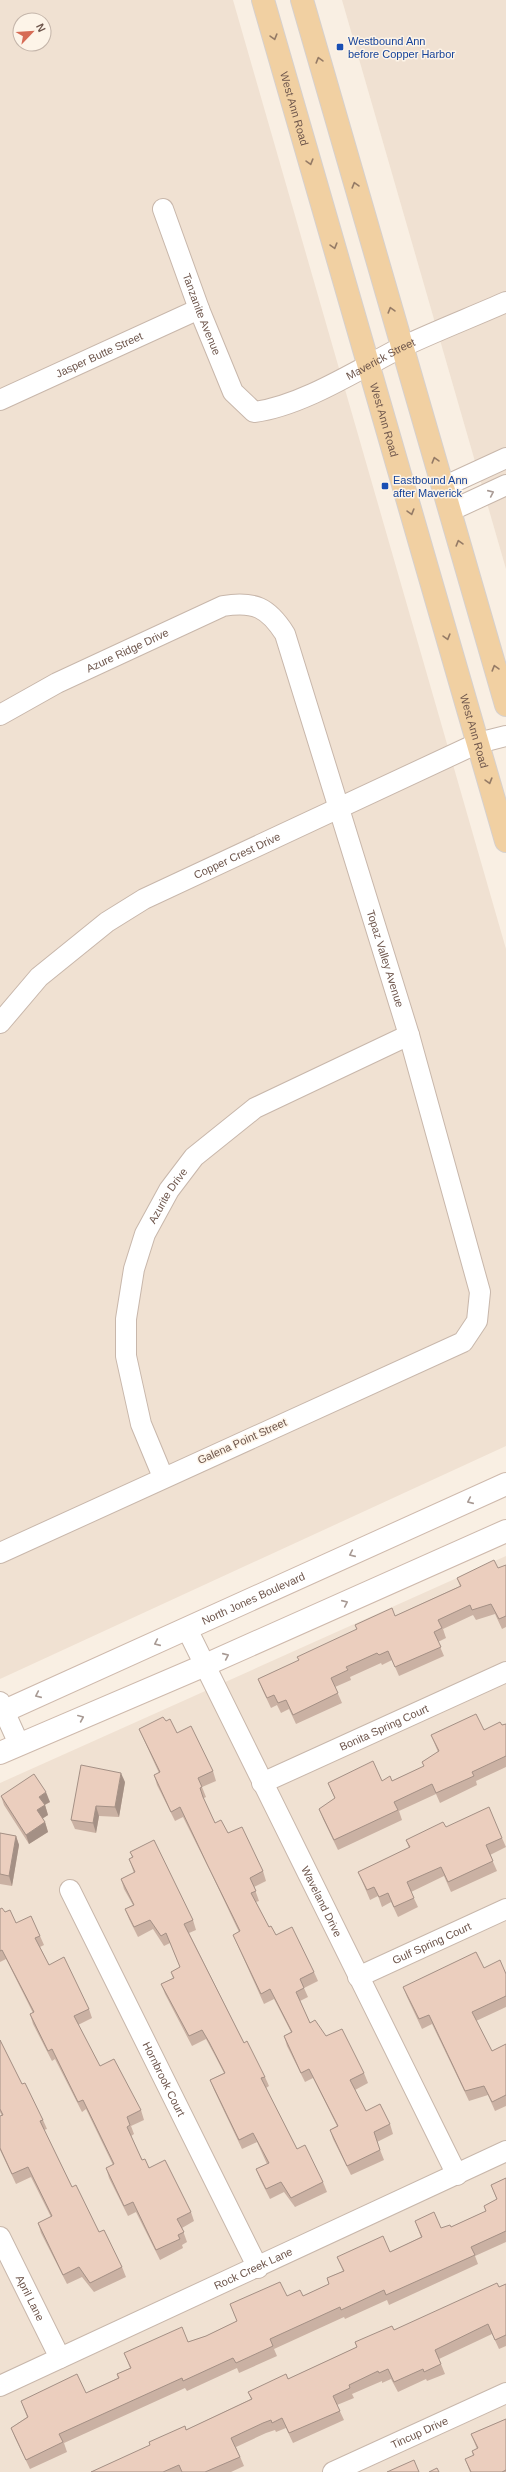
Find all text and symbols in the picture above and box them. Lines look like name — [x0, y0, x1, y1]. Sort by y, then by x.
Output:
north arrow — [12, 12, 52, 52]
text: N — [34, 22, 48, 34]
one-way arrow — [269, 34, 277, 41]
place label: Westbound Ann before Copper Harbor — [348, 35, 455, 60]
marker: Westbound Ann before Copper Harbor — [335, 42, 345, 52]
one-way arrow — [315, 57, 324, 64]
street label: West Ann Road — [278, 70, 311, 147]
one-way arrow — [305, 159, 314, 166]
one-way arrow — [351, 182, 360, 189]
one-way arrow — [329, 243, 338, 250]
street label: Tanzanite Avenue — [181, 272, 223, 357]
one-way arrow — [387, 307, 396, 314]
street label: Jasper Butte Street — [54, 330, 144, 380]
street label: Maverick Street — [344, 336, 417, 382]
street label: West Ann Road — [368, 382, 401, 458]
one-way arrow — [431, 457, 440, 464]
place label: Eastbound Ann after Maverick — [393, 474, 468, 499]
marker: Eastbound Ann after Maverick — [380, 481, 390, 491]
one-way arrow — [487, 489, 494, 497]
one-way arrow — [406, 508, 415, 515]
one-way arrow — [455, 540, 464, 547]
street label: Azure Ridge Drive — [84, 626, 170, 675]
one-way arrow — [442, 633, 451, 640]
one-way arrow — [491, 664, 500, 671]
street label: West Ann Road — [458, 693, 491, 769]
one-way arrow — [484, 777, 493, 784]
street label: Copper Crest Drive — [192, 830, 282, 881]
street label: Topaz Valley Avenue — [365, 908, 406, 1009]
street label: Azurite Drive — [146, 1166, 190, 1225]
street label: Galena Point Street — [196, 1416, 288, 1466]
one-way arrow — [467, 1496, 474, 1504]
one-way arrow — [349, 1549, 356, 1557]
street label: North Jones Boulevard — [200, 1570, 307, 1627]
one-way arrow — [341, 1599, 348, 1607]
one-way arrow — [154, 1638, 161, 1646]
one-way arrow — [222, 1652, 229, 1660]
one-way arrow — [35, 1691, 42, 1699]
street label: Bonita Spring Court — [338, 1702, 430, 1753]
one-way arrow — [76, 1715, 84, 1723]
street label: Waveland Drive — [299, 1864, 344, 1939]
street label: Gulf Spring Court — [390, 1920, 473, 1966]
street label: Hornbrook Court — [140, 2040, 187, 2118]
street label: Rock Creek Lane — [212, 2245, 294, 2292]
street label: April Lane — [14, 2273, 47, 2323]
street label: Tincup Drive — [389, 2414, 450, 2451]

